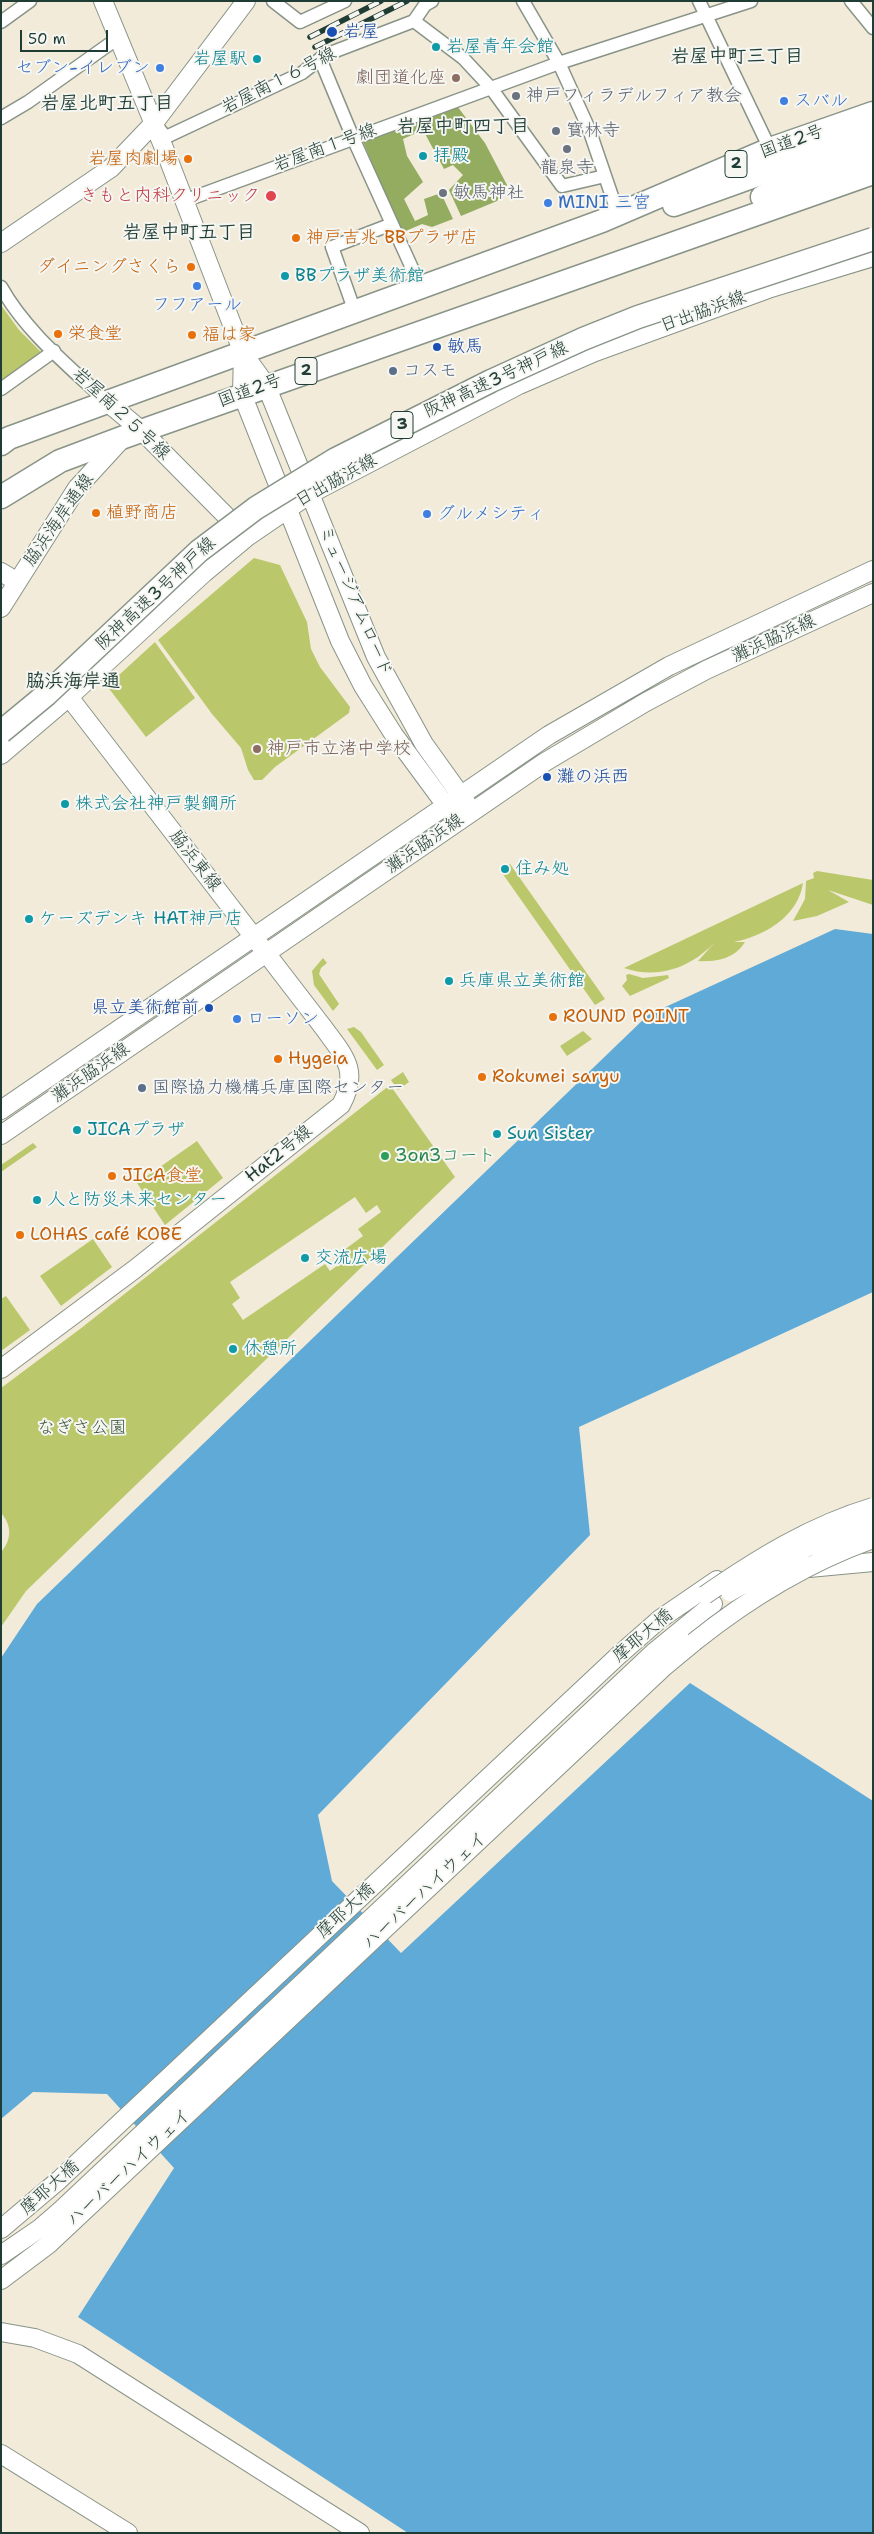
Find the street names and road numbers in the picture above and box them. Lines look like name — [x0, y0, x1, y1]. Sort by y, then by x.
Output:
street label: 岩屋南１６号線 — [218, 43, 340, 119]
street label: 岩屋南１号線 — [271, 119, 379, 177]
street label: 国道2号 — [757, 120, 827, 164]
road number: 2 — [725, 150, 747, 178]
street label: 日出脇浜線 — [657, 286, 749, 338]
street label: 阪神高速3号神戸線 — [420, 337, 572, 423]
road number: 2 — [295, 358, 317, 384]
street label: 岩屋南２５号線 — [68, 363, 174, 465]
street label: 国道2号 — [215, 369, 285, 413]
road number: 3 — [391, 412, 413, 438]
street label: 日出脇浜線 — [291, 450, 381, 512]
street label: 脇浜海岸通線 — [19, 470, 99, 570]
street label: ミュージアムロード — [313, 522, 397, 680]
street label: 阪神高速3号神戸線 — [91, 533, 221, 655]
street label: 灘浜脇浜線 — [729, 610, 819, 668]
street label: 灘浜脇浜線 — [382, 809, 468, 879]
street label: 脇浜東線 — [164, 826, 226, 896]
street label: 灘浜脇浜線 — [48, 1038, 134, 1108]
street label: Hat2号線 — [241, 1121, 317, 1187]
street label: 摩耶大橋 — [608, 1605, 678, 1667]
street label: ハーバーハイウェイ — [358, 1828, 492, 1954]
street label: 摩耶大橋 — [312, 1879, 380, 1943]
street label: ハーバーハイウェイ — [62, 2105, 196, 2231]
street label: 摩耶大橋 — [16, 2156, 84, 2220]

